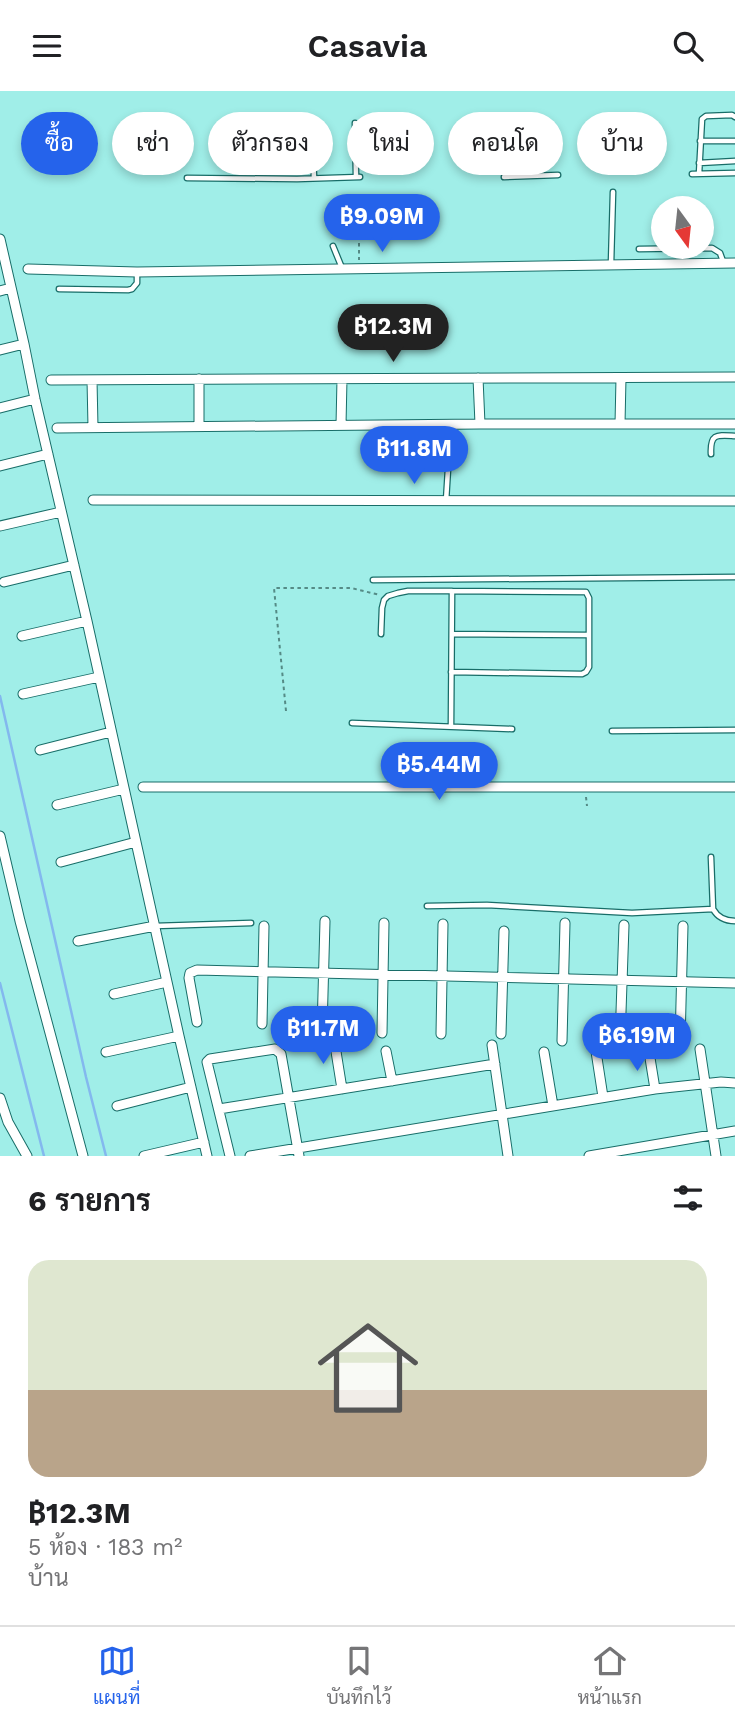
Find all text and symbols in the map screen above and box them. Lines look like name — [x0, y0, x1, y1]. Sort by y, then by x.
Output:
icon: menu — [28, 27, 66, 65]
text: Casavia — [308, 27, 427, 65]
icon: search — [669, 27, 707, 65]
chip: ซื้อ — [21, 112, 98, 175]
chip: เช่า — [112, 112, 194, 175]
chip: ตัวกรอง — [208, 112, 333, 175]
chip: ใหม่ — [347, 112, 434, 175]
chip: คอนโด — [448, 112, 563, 175]
chip: บ้าน — [577, 112, 667, 175]
pin: ฿9.09M — [325, 195, 439, 254]
north arrow — [651, 196, 714, 259]
map controls — [651, 196, 714, 259]
text: ฿9.09M — [340, 203, 424, 230]
pin: ฿12.3M — [336, 305, 450, 364]
text: ฿12.3M — [354, 313, 432, 340]
pin: ฿11.8M — [357, 427, 471, 486]
text: ฿11.8M — [376, 435, 452, 462]
pin: ฿5.44M — [382, 743, 496, 802]
text: ฿5.44M — [397, 751, 481, 778]
pin: ฿11.7M — [266, 1007, 380, 1066]
pin: ฿6.19M — [580, 1013, 694, 1073]
text: ฿11.7M — [287, 1015, 359, 1042]
text: ฿6.19M — [598, 1022, 676, 1049]
icon: filters — [669, 1179, 707, 1217]
text: 6 รายการ — [28, 1183, 151, 1218]
icon: home — [305, 1305, 431, 1431]
text: ฿12.3M — [28, 1495, 131, 1530]
text: 5 ห้อง · 183 m² — [28, 1534, 182, 1561]
text: บ้าน — [28, 1565, 69, 1592]
tab: แผนที่ — [93, 1642, 140, 1709]
tab: บันทึกไว้ — [326, 1642, 391, 1709]
tab: หน้าแรก — [577, 1642, 642, 1709]

